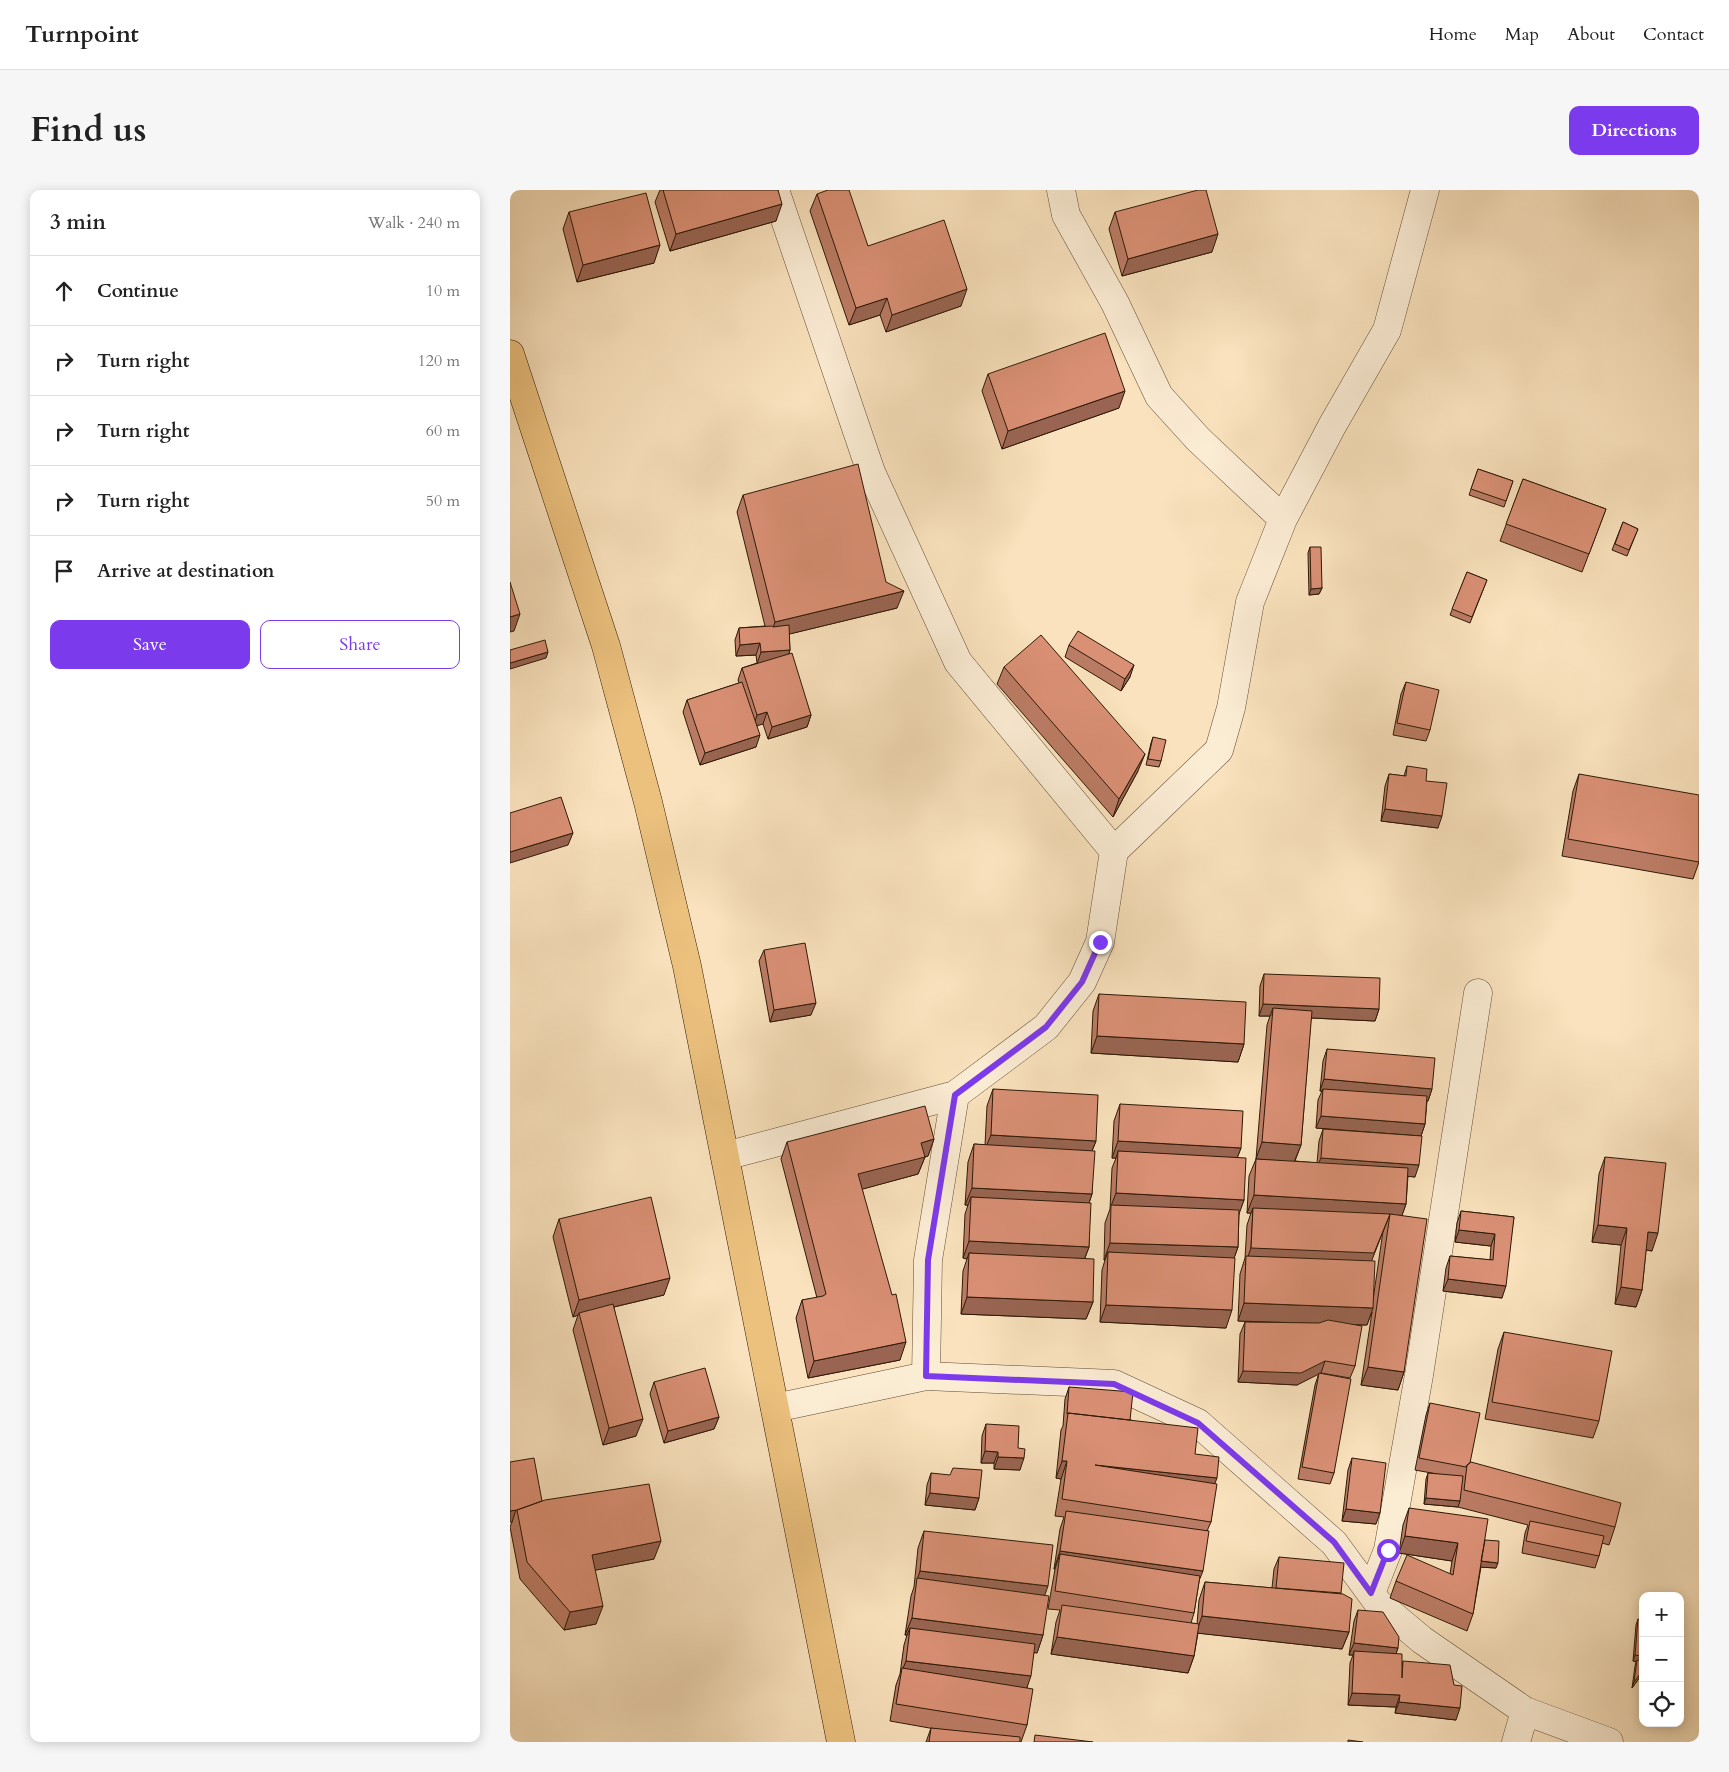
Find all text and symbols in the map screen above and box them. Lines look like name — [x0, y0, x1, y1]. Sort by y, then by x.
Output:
text: Turnpoint — [25, 18, 139, 51]
text: Home — [1429, 22, 1477, 47]
text: Map — [1505, 22, 1539, 47]
text: About — [1567, 22, 1615, 47]
text: Contact — [1643, 22, 1704, 47]
text: Find us — [30, 106, 146, 154]
button: Directions — [1569, 106, 1699, 155]
text: 3 min — [50, 208, 106, 237]
text: Walk · 240 m — [368, 212, 460, 234]
icon: ahead — [50, 277, 78, 305]
text: Continue — [97, 278, 179, 304]
text: 10 m — [426, 280, 460, 302]
icon: right — [50, 347, 78, 375]
text: Turn right — [97, 348, 189, 374]
text: 120 m — [418, 350, 460, 372]
icon: right — [50, 417, 78, 445]
text: Turn right — [97, 418, 189, 444]
text: 60 m — [426, 420, 460, 442]
icon: right — [50, 487, 78, 515]
text: Turn right — [97, 488, 189, 514]
text: 50 m — [426, 490, 460, 512]
icon: arrive — [50, 557, 78, 585]
text: Arrive at destination — [97, 558, 274, 584]
button: Save — [50, 620, 250, 669]
button: Share — [260, 620, 460, 669]
route end — [1089, 931, 1112, 954]
route start — [1377, 1539, 1400, 1562]
map controls — [1639, 1592, 1684, 1727]
button: + — [1639, 1592, 1684, 1637]
button: − — [1639, 1637, 1684, 1682]
button: locate — [1639, 1682, 1684, 1727]

